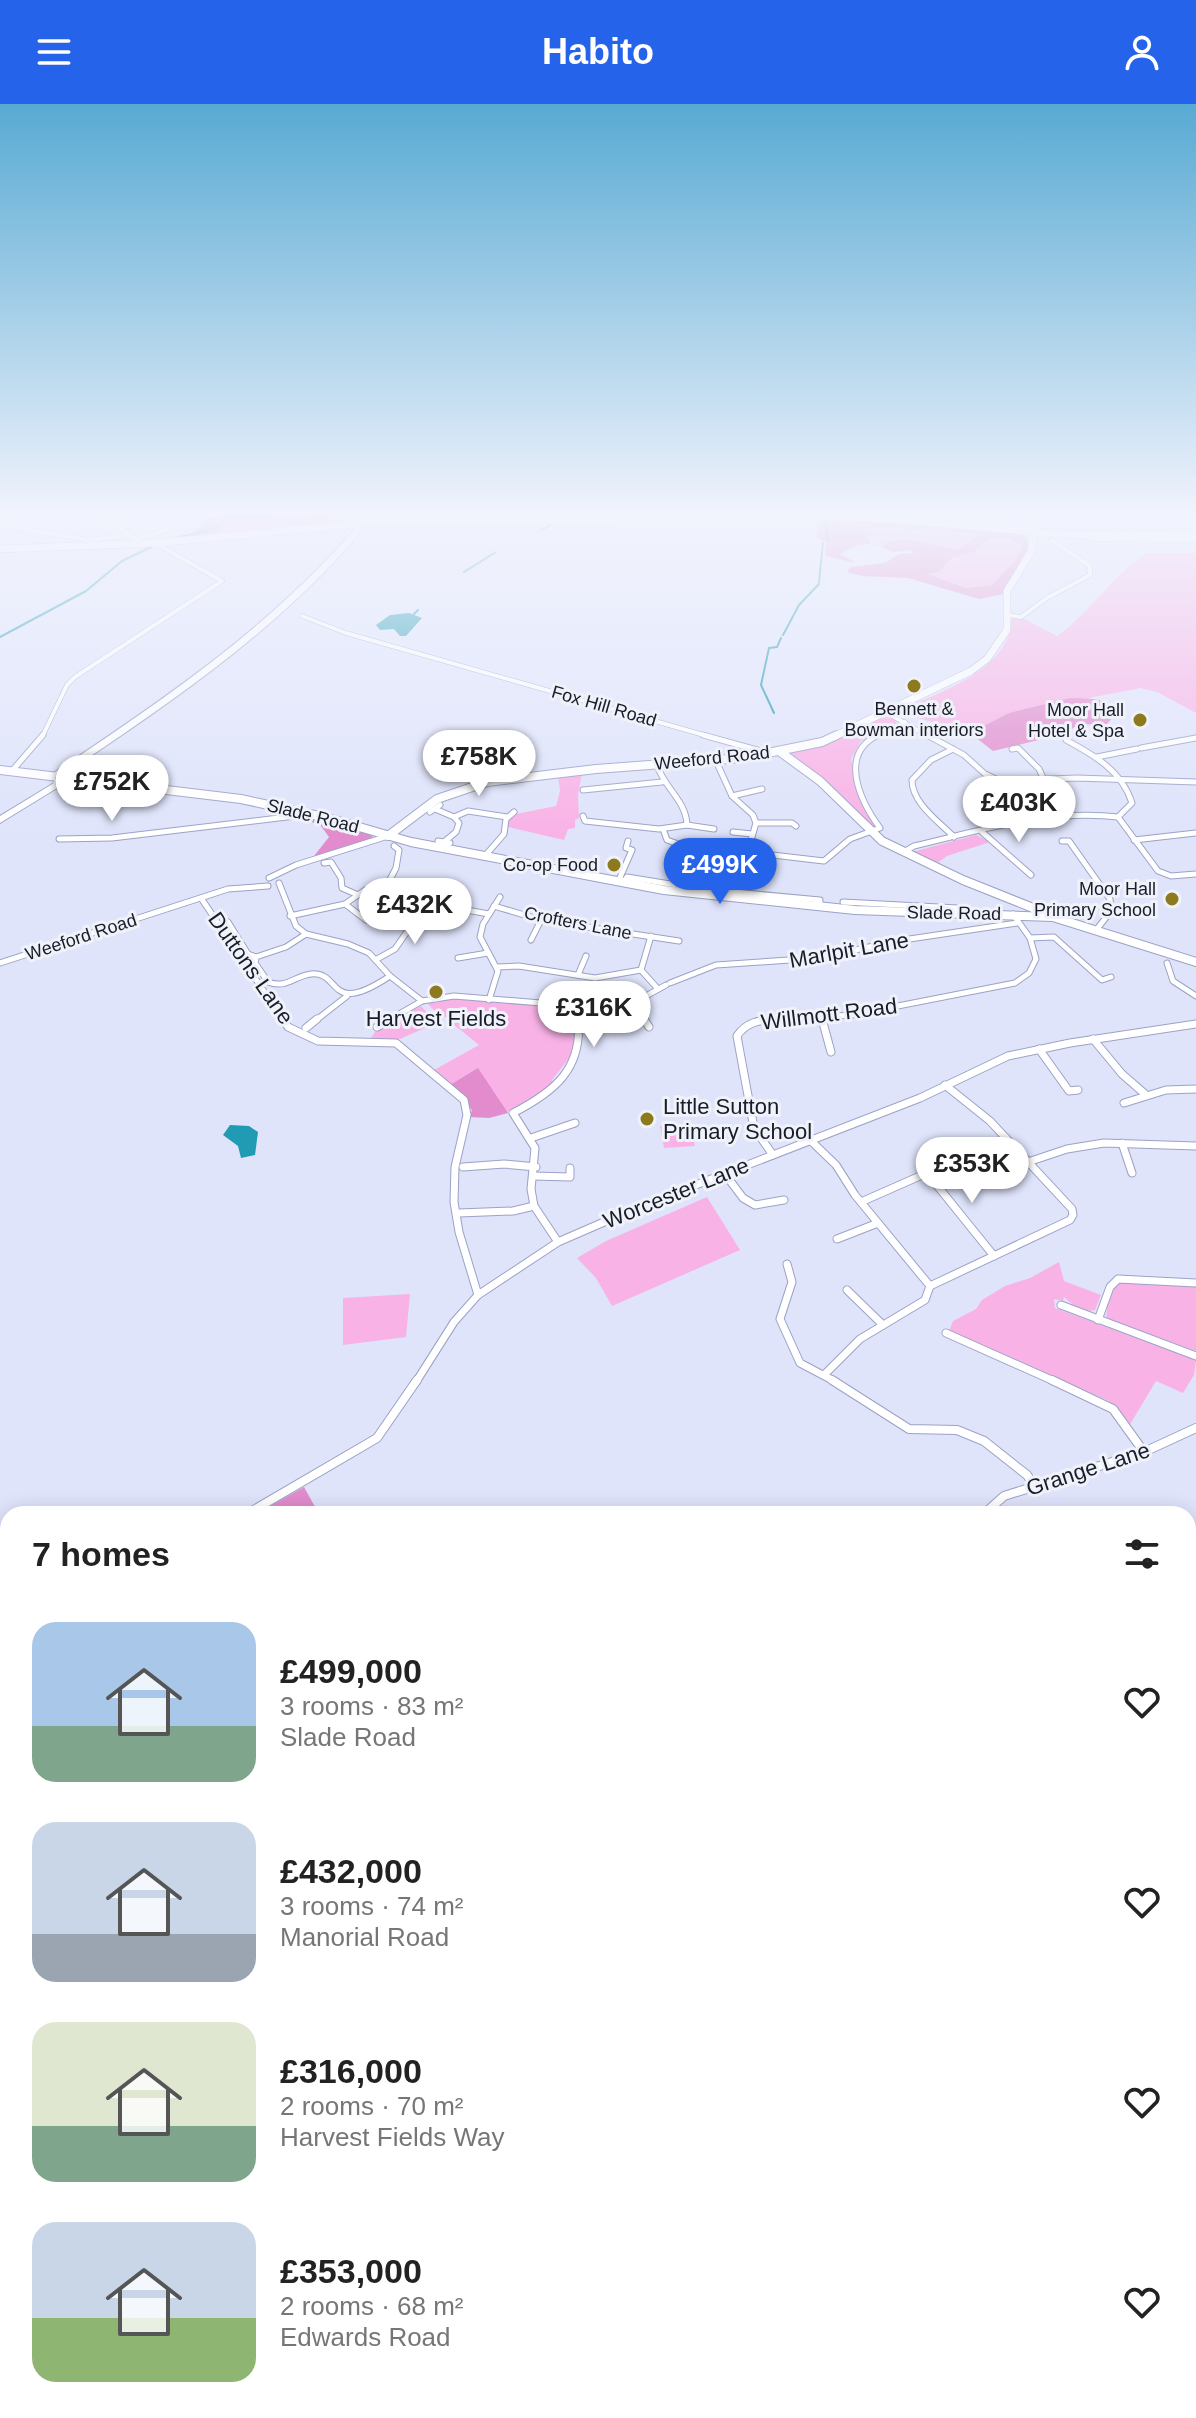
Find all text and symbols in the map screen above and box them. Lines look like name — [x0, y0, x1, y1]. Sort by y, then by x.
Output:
icon: menu — [32, 30, 76, 74]
icon: person — [1120, 30, 1164, 74]
text: Habito — [542, 31, 654, 72]
marker: Bennett & Bowman interiors — [905, 677, 923, 695]
street label: Fox Hill Road — [549, 681, 659, 731]
place label: Bennett & Bowman interiors — [844, 699, 984, 740]
place label: Moor Hall Hotel & Spa — [1028, 700, 1125, 741]
marker: Moor Hall Hotel & Spa — [1131, 711, 1149, 729]
pin: £758K — [423, 730, 535, 798]
text: £758K — [441, 741, 517, 771]
street label: Weeford Road — [653, 742, 771, 774]
pin: £752K — [56, 755, 168, 823]
text: £752K — [74, 766, 150, 796]
pin: £403K — [963, 776, 1075, 844]
text: £403K — [981, 787, 1057, 817]
street label: Slade Road — [265, 795, 361, 837]
pin: £499K — [664, 838, 776, 906]
text: £499K — [682, 849, 758, 879]
place label: Co-op Food — [503, 855, 598, 875]
marker: Co-op Food — [605, 856, 623, 874]
pin: £432K — [359, 878, 471, 946]
place label: Moor Hall Primary School — [1034, 879, 1156, 920]
text: £432K — [377, 889, 453, 919]
marker: Moor Hall Primary School — [1163, 890, 1181, 908]
street label: Slade Road — [907, 902, 1001, 924]
street label: Crofters Lane — [523, 903, 633, 943]
street label: Duttons Lane — [203, 907, 299, 1029]
street label: Weeford Road — [23, 910, 139, 964]
street label: Marlpit Lane — [787, 927, 911, 973]
pin: £316K — [538, 981, 650, 1049]
marker: Harvest Fields — [427, 983, 445, 1001]
text: £316K — [556, 992, 632, 1022]
street label: Willmott Road — [760, 993, 898, 1035]
place label: Harvest Fields — [366, 1006, 506, 1031]
place label: Little Sutton Primary School — [663, 1094, 812, 1144]
marker: Little Sutton Primary School — [638, 1110, 656, 1128]
pin: £353K — [916, 1137, 1028, 1205]
text: £353K — [934, 1148, 1010, 1178]
street label: Worcester Lane — [600, 1152, 752, 1234]
street label: Grange Lane — [1023, 1437, 1153, 1501]
icon: filters — [1120, 1532, 1164, 1576]
text: 7 homes — [32, 1535, 170, 1573]
text: £499,000 — [280, 1652, 422, 1690]
icon: home — [96, 1654, 192, 1750]
icon: heart — [1120, 1680, 1164, 1724]
text: 3 rooms · 83 m² — [280, 1691, 464, 1721]
text: Slade Road — [280, 1722, 416, 1752]
text: £432,000 — [280, 1852, 422, 1890]
icon: home — [96, 1854, 192, 1950]
icon: heart — [1120, 1880, 1164, 1924]
text: 3 rooms · 74 m² — [280, 1891, 464, 1921]
text: Manorial Road — [280, 1922, 449, 1952]
text: £316,000 — [280, 2052, 422, 2090]
icon: home — [96, 2054, 192, 2150]
icon: heart — [1120, 2080, 1164, 2124]
text: 2 rooms · 70 m² — [280, 2091, 464, 2121]
text: Harvest Fields Way — [280, 2122, 504, 2152]
text: £353,000 — [280, 2252, 422, 2290]
icon: home — [96, 2254, 192, 2350]
icon: heart — [1120, 2280, 1164, 2324]
text: 2 rooms · 68 m² — [280, 2291, 464, 2321]
text: Edwards Road — [280, 2322, 451, 2352]

